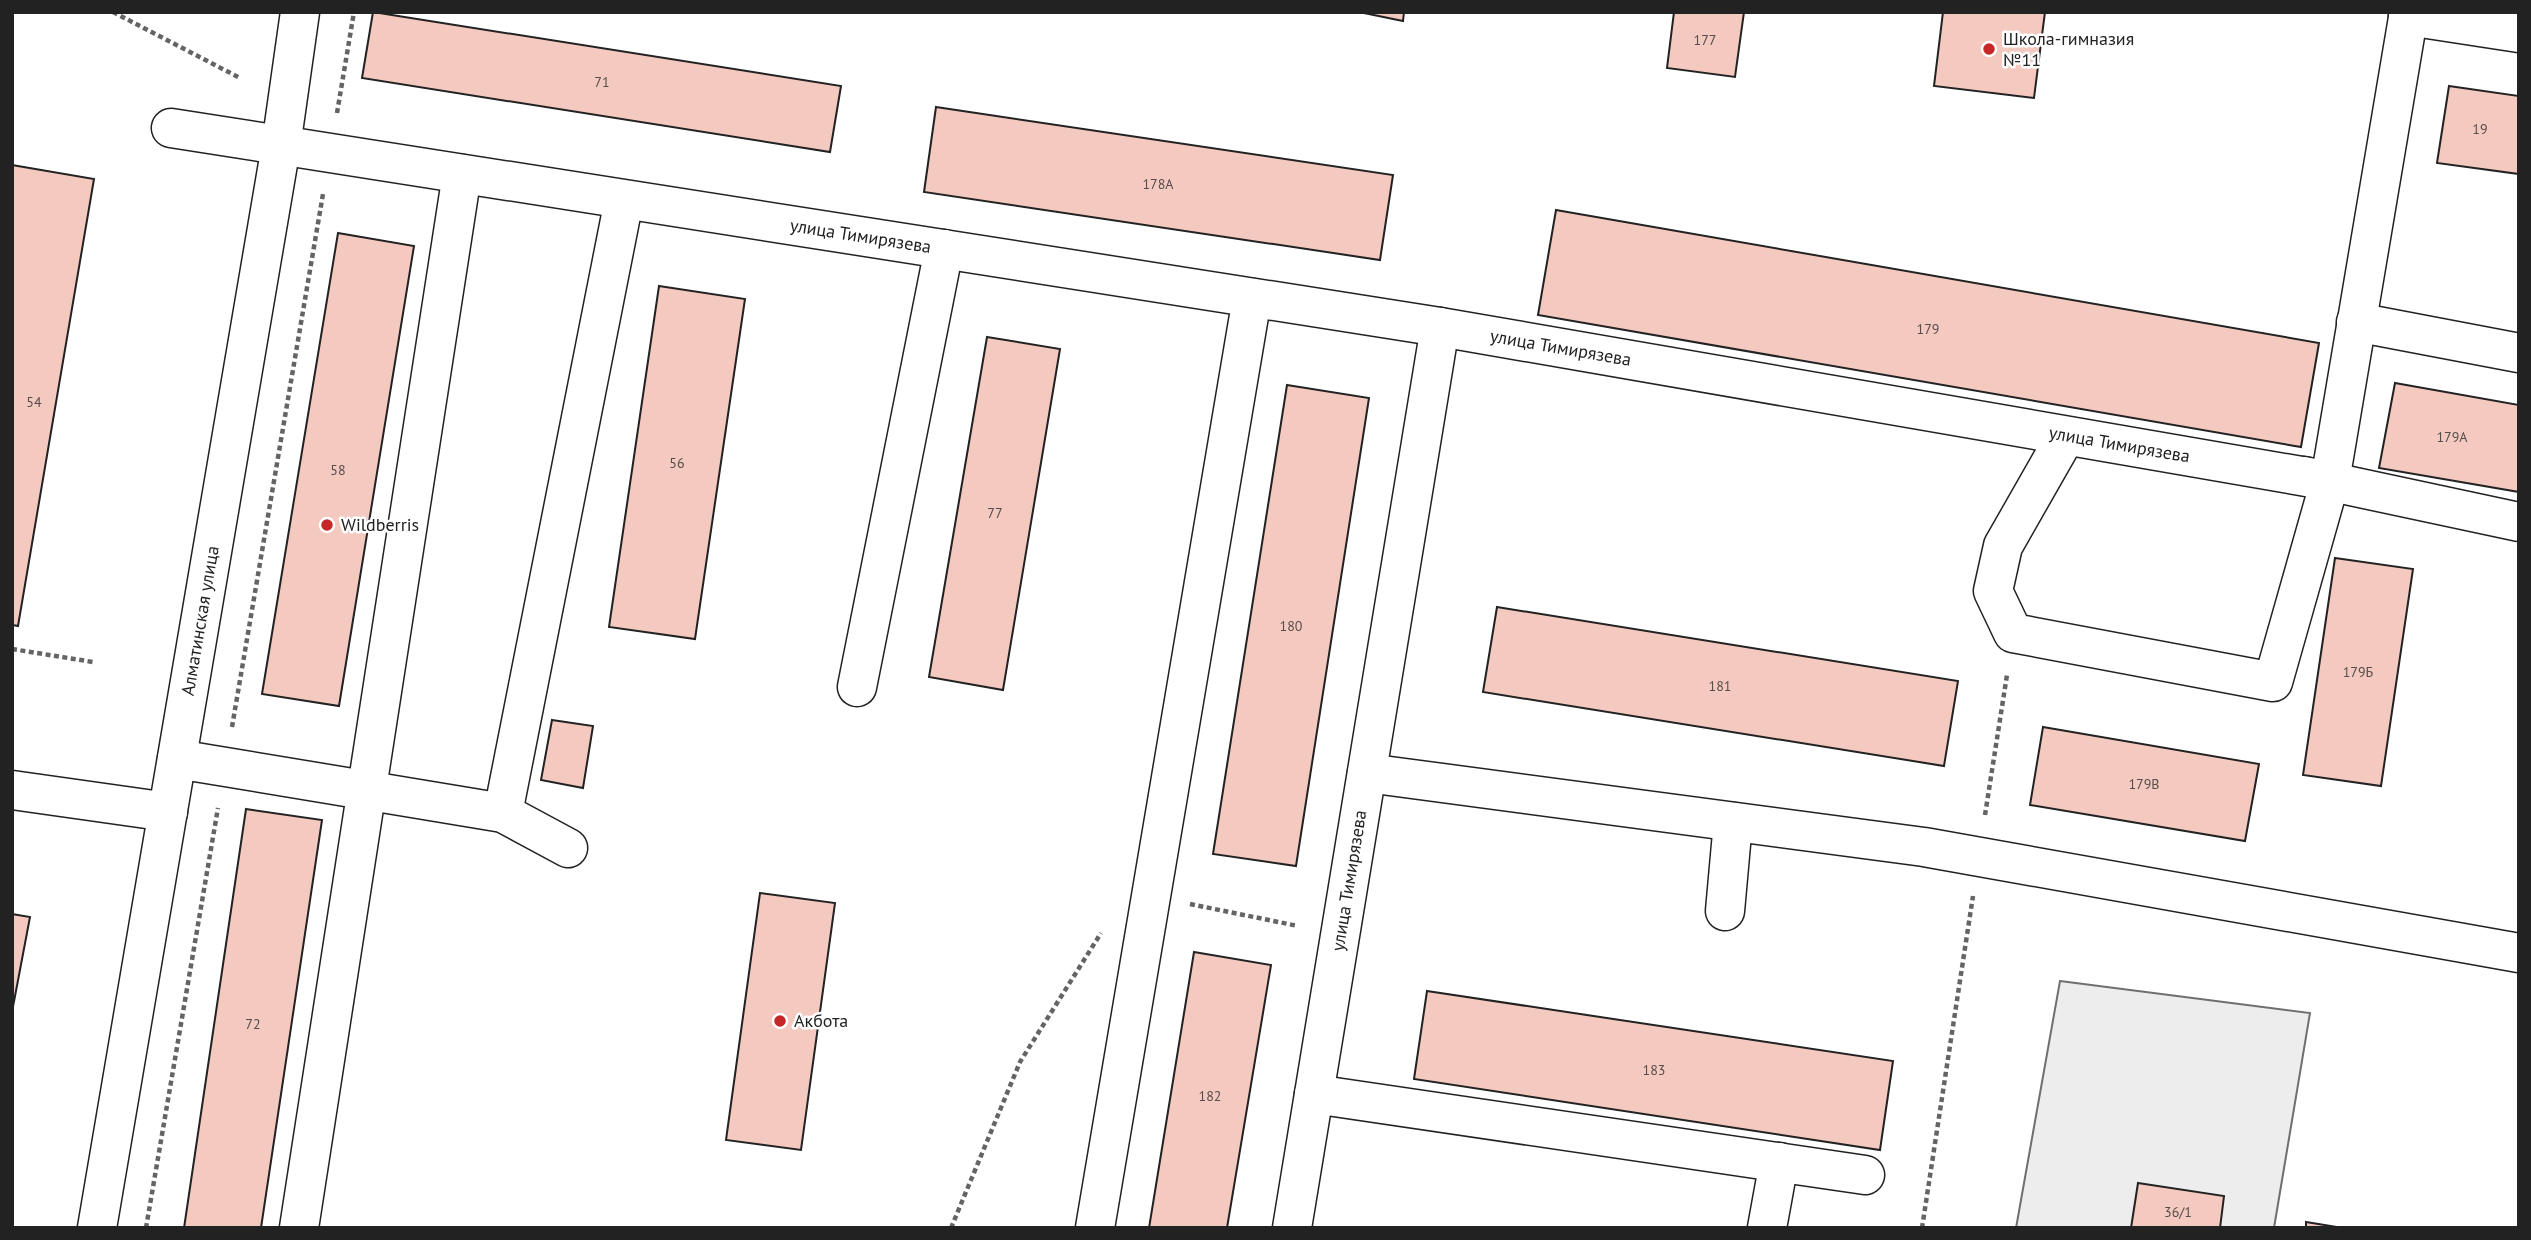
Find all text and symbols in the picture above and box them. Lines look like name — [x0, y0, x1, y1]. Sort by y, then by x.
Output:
place label: Школа-гимназия №11 — [2003, 27, 2134, 71]
house number: 177 — [1694, 31, 1716, 49]
marker: Школа-гимназия №11 — [1981, 41, 1997, 57]
house number: 71 — [594, 73, 610, 91]
house number: 19 — [2472, 120, 2488, 138]
house number: 178А — [1142, 175, 1174, 193]
street label: улица Тимирязева — [788, 213, 933, 258]
house number: 179 — [1917, 320, 1939, 338]
street label: улица Тимирязева — [1489, 324, 1633, 371]
house number: 54 — [26, 393, 42, 411]
street label: улица Тимирязева — [2047, 421, 2192, 468]
house number: 179А — [2436, 428, 2468, 446]
house number: 56 — [669, 454, 685, 472]
house number: 58 — [330, 461, 346, 479]
house number: 77 — [987, 504, 1003, 522]
place label: Wildberris — [341, 513, 419, 536]
marker: Wildberris — [319, 517, 335, 533]
street label: Алматинская улица — [176, 544, 224, 697]
house number: 180 — [1280, 617, 1303, 635]
house number: 179Б — [2343, 663, 2374, 681]
house number: 181 — [1709, 677, 1731, 695]
house number: 179В — [2128, 775, 2160, 793]
street label: улица Тимирязева — [1326, 808, 1371, 953]
place label: Акбота — [794, 1009, 848, 1032]
marker: Акбота — [772, 1013, 788, 1029]
house number: 72 — [245, 1015, 261, 1033]
house number: 183 — [1643, 1061, 1665, 1079]
house number: 182 — [1199, 1087, 1221, 1105]
house number: 36/1 — [2164, 1203, 2192, 1221]

